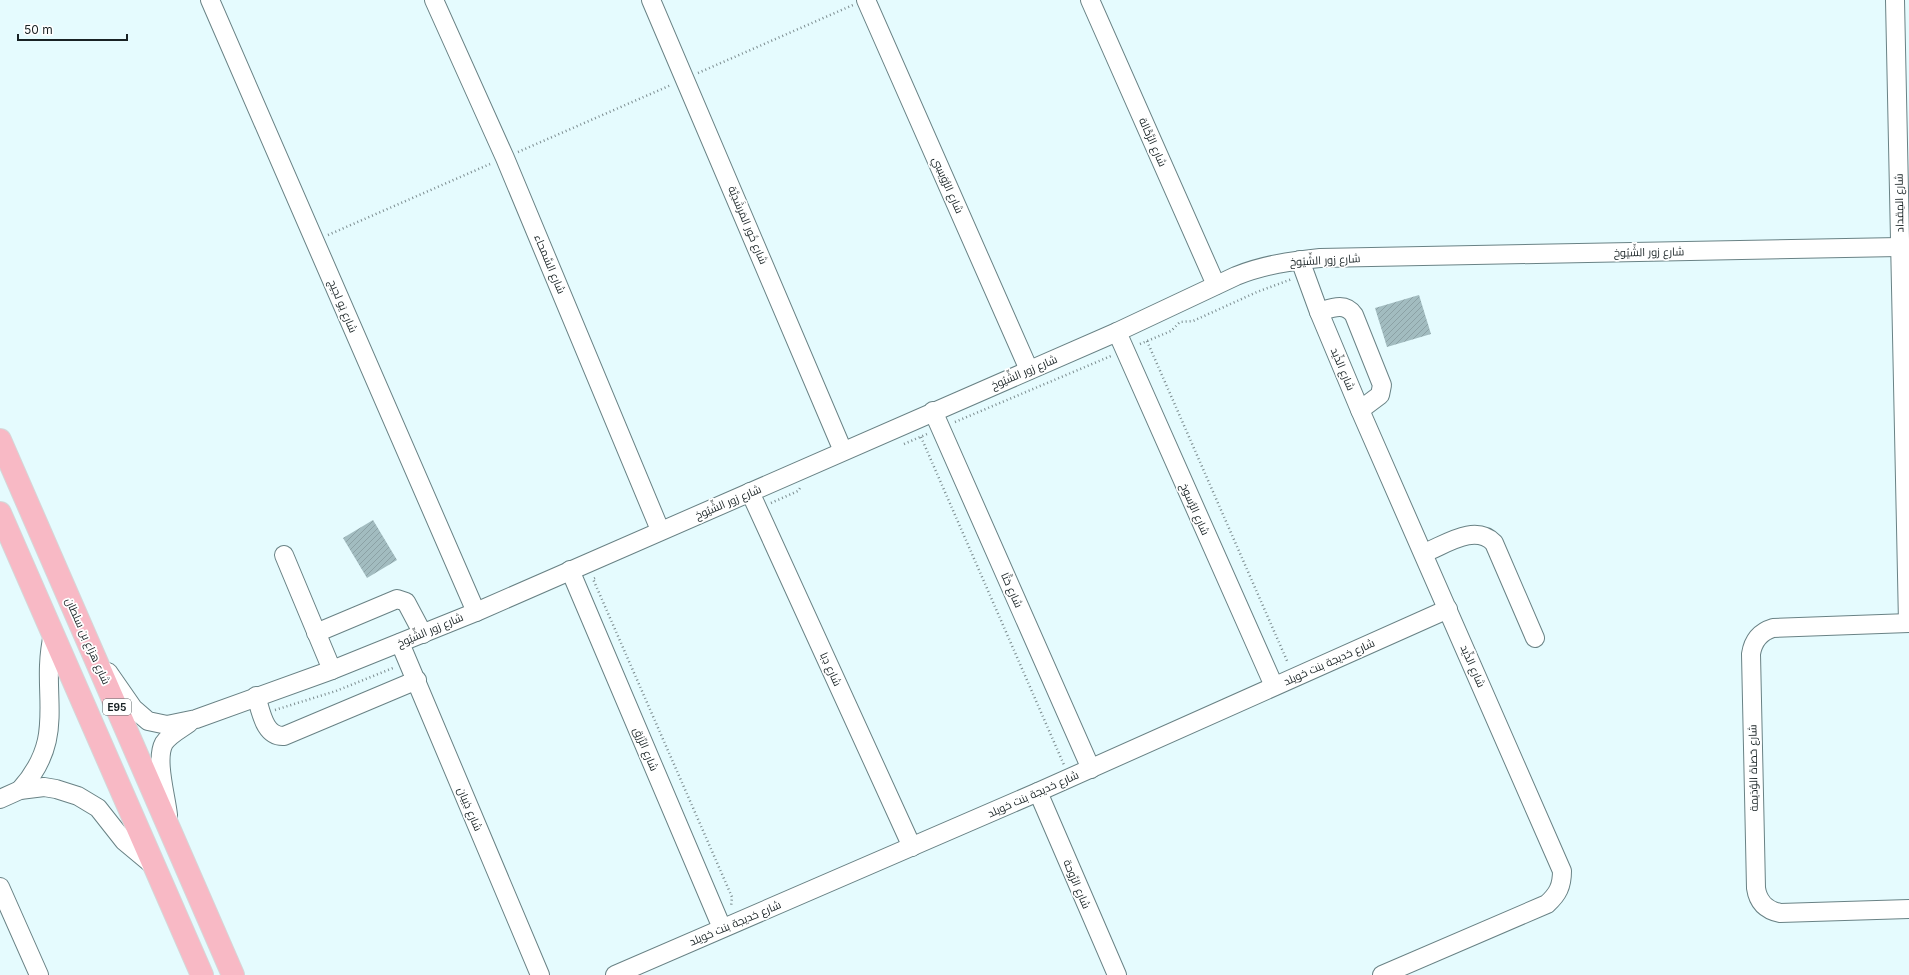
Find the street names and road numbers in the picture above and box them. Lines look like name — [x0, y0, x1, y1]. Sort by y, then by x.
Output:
street label: شارع الرَّحَّالة — [1135, 115, 1170, 169]
street label: شارع الرُّوَيسِي — [928, 154, 967, 216]
street label: شارع المِقداد — [1891, 173, 1908, 233]
street label: شارع خُور المَرشَدِيَّة — [724, 184, 771, 267]
street label: شارع السَّمحاء — [530, 232, 569, 296]
street label: شارع زور الشِّيُوخ — [1613, 241, 1684, 261]
street label: شارع زور الشِّيُوخ — [1289, 248, 1361, 270]
street label: شارع يَو لجيج — [325, 277, 361, 335]
street label: شارع الذِّيد — [1327, 345, 1359, 393]
street label: شارع زور الشِّيُوخ — [988, 349, 1060, 393]
street label: شارع زور الشِّيُوخ — [692, 479, 764, 523]
street label: شارع الرُّسوخ — [1176, 481, 1213, 538]
street label: شارع حَتَّا — [997, 570, 1026, 610]
street label: شارع هزاع بن سلطان — [62, 595, 113, 687]
street label: شارع زور الشِّيُوخ — [394, 607, 466, 651]
street label: شارع خديجة بنت خويلد — [1281, 636, 1377, 689]
street label: شارع الذِّيد — [1457, 642, 1490, 690]
street label: شارع دِبا — [816, 650, 845, 689]
road number: E95 — [103, 699, 131, 715]
street label: شارع حَصاة الوُدَيمة — [1745, 724, 1762, 812]
street label: شارع الرِّزق — [630, 725, 661, 773]
street label: شارع خديجة بنت خويلد — [985, 768, 1081, 821]
street label: شارع ذِيبان — [454, 785, 486, 834]
street label: شارع الرَّوحة — [1059, 857, 1094, 911]
street label: شارع خديجة بنت خويلد — [687, 897, 783, 950]

